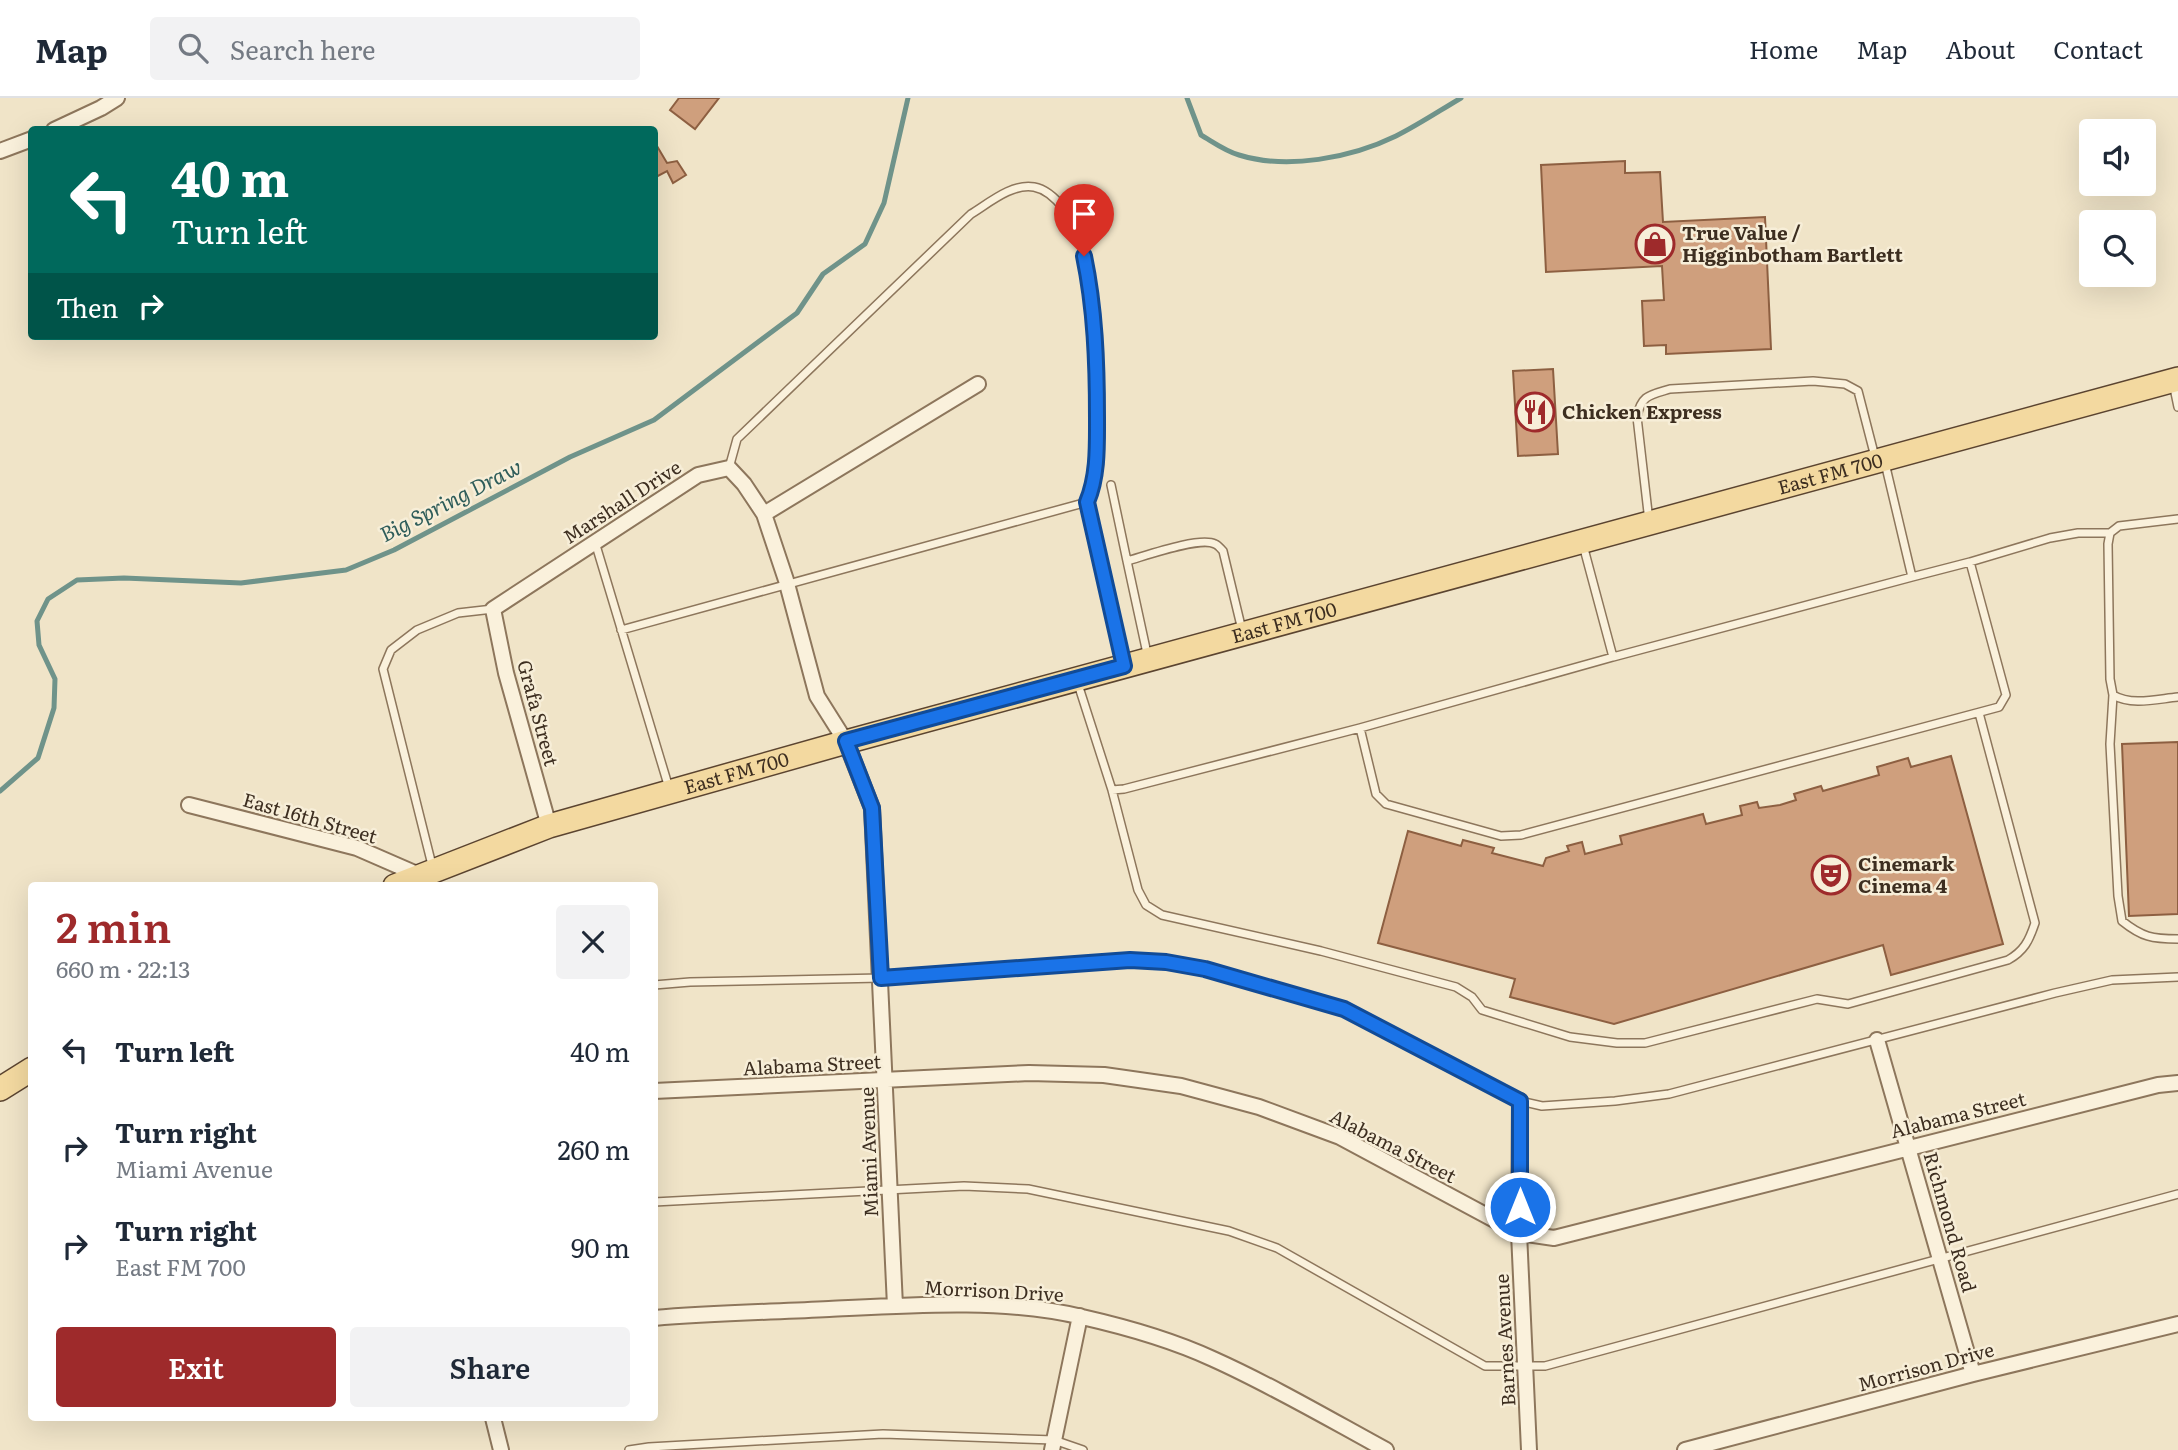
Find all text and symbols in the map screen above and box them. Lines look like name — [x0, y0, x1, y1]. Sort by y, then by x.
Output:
search box — [150, 17, 640, 80]
text: Map — [35, 24, 108, 73]
icon: search — [174, 29, 212, 67]
text: Search here — [230, 29, 376, 68]
text: Home — [1749, 31, 1818, 66]
text: Map — [1856, 31, 1907, 66]
text: About — [1945, 31, 2015, 66]
text: Contact — [2053, 31, 2143, 66]
map controls — [2079, 119, 2156, 287]
button: sound — [2079, 119, 2156, 196]
text: 40 m — [171, 139, 289, 212]
icon: left — [56, 154, 147, 245]
pin — [1054, 184, 1114, 256]
icon: arrive — [1065, 195, 1103, 233]
text: Turn left — [171, 206, 308, 254]
button: search — [2079, 210, 2156, 287]
place label: True Value / Higginbotham Bartlett — [1682, 218, 1903, 268]
shop icon: True Value / Higginbotham Bartlett — [1634, 223, 1676, 265]
text: Then — [56, 287, 118, 326]
icon: right — [132, 287, 170, 325]
restaurant icon: Chicken Express — [1514, 391, 1556, 433]
place label: Chicken Express — [1562, 397, 1722, 425]
street label: East FM 700 — [1774, 445, 1886, 501]
water label: Big Spring Draw — [373, 450, 526, 548]
street label: Marshall Drive — [557, 452, 686, 550]
street label: East FM 700 — [1228, 594, 1340, 649]
street label: Grafa Street — [511, 656, 567, 769]
street label: East FM 700 — [680, 744, 792, 800]
street label: East 16th Street — [240, 785, 381, 850]
place label: Cinemark Cinema 4 — [1858, 849, 1955, 899]
theatre icon: Cinemark Cinema 4 — [1810, 854, 1852, 896]
text: 2 min — [56, 894, 171, 956]
button: close — [556, 905, 630, 979]
text: 660 m · 22:13 — [56, 951, 191, 985]
icon: left — [56, 1031, 94, 1069]
text: Turn left — [115, 1031, 234, 1070]
text: 40 m — [570, 1031, 630, 1070]
street label: Alabama Street — [742, 1046, 882, 1082]
street label: Alabama Street — [1887, 1084, 2029, 1144]
street label: Miami Avenue — [852, 1086, 884, 1218]
street label: Alabama Street — [1325, 1101, 1462, 1189]
text: Turn right — [115, 1112, 257, 1151]
icon: right — [56, 1129, 94, 1167]
text: 260 m — [557, 1129, 630, 1168]
street label: Richmond Road — [1918, 1148, 1985, 1296]
text: Miami Avenue — [115, 1151, 273, 1185]
position arrow — [1483, 1170, 1557, 1244]
text: Turn right — [115, 1210, 257, 1249]
icon: right — [56, 1227, 94, 1265]
text: 90 m — [571, 1227, 630, 1266]
text: East FM 700 — [115, 1249, 246, 1283]
street label: Morrison Drive — [924, 1272, 1065, 1308]
street label: Barnes Avenue — [1487, 1273, 1521, 1407]
button: Exit — [56, 1327, 336, 1407]
button: Share — [350, 1327, 630, 1407]
street label: Morrison Drive — [1855, 1334, 1997, 1398]

